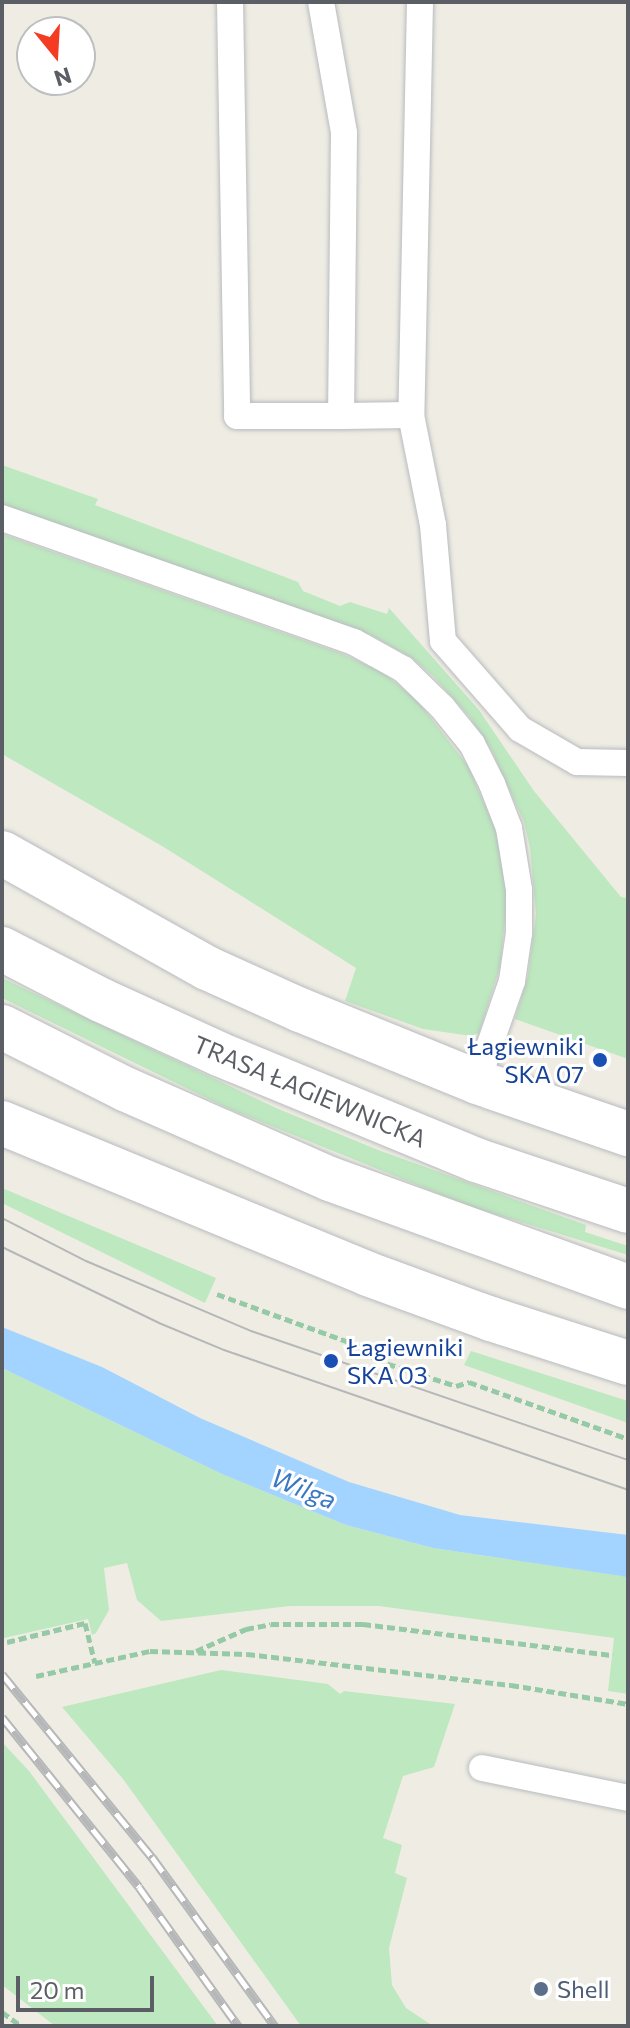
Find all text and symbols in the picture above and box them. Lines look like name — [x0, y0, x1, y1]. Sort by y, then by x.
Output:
north arrow — [16, 16, 96, 96]
text: N — [51, 62, 75, 93]
street label: TRASA ŁAGIEWNICKA — [189, 1029, 431, 1153]
place label: Łagiewniki SKA 07 — [468, 1032, 584, 1088]
marker: Łagiewniki SKA 07 — [591, 1051, 609, 1069]
place label: Łagiewniki SKA 03 — [347, 1333, 463, 1389]
marker: Łagiewniki SKA 03 — [322, 1352, 340, 1370]
water label: Wilga — [267, 1461, 341, 1515]
scale bar — [20, 1960, 158, 2010]
text: 20 m — [30, 1975, 84, 2004]
place label: Shell — [557, 1975, 610, 2003]
marker: Shell — [532, 1980, 550, 1998]

